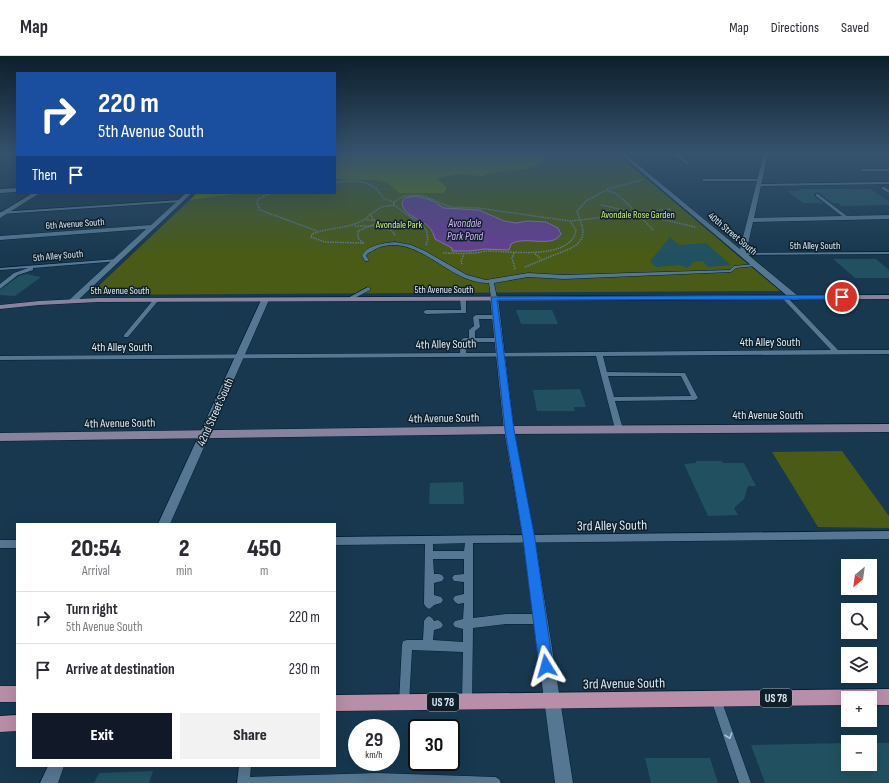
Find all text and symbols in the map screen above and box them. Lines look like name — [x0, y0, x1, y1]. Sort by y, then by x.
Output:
text: Map — [20, 16, 48, 39]
text: Map — [729, 19, 749, 36]
text: Directions — [771, 19, 819, 36]
text: Saved — [841, 19, 869, 36]
text: 220 m — [98, 87, 159, 120]
icon: right — [32, 88, 84, 140]
text: 5th Avenue South — [98, 121, 204, 142]
icon: arrive — [65, 164, 87, 186]
text: Then — [32, 166, 57, 185]
park label: Avondale Rose Garden — [600, 209, 675, 221]
street label: 40th Street South — [705, 210, 759, 258]
street label: 6th Avenue South — [45, 216, 105, 232]
water label: Avondale Park Pond — [447, 217, 484, 243]
park label: Avondale Park — [375, 219, 422, 231]
street label: 5th Alley South — [790, 240, 840, 252]
street label: 5th Alley South — [32, 248, 84, 264]
pin — [825, 280, 859, 314]
street label: 5th Avenue South — [415, 284, 473, 296]
street label: 5th Avenue South — [91, 285, 149, 297]
icon: arrive — [831, 286, 853, 308]
street label: 4th Alley South — [740, 335, 800, 350]
street label: 4th Alley South — [416, 336, 476, 353]
street label: 4th Alley South — [92, 340, 152, 355]
street label: 42nd Street South — [194, 376, 237, 449]
street label: 4th Avenue South — [733, 408, 803, 423]
street label: 4th Avenue South — [408, 410, 480, 427]
street label: 4th Avenue South — [84, 415, 156, 432]
street label: 3rd Alley South — [577, 516, 647, 535]
text: 20:54 — [71, 534, 121, 563]
text: 2 — [179, 534, 189, 563]
text: 450 — [247, 534, 281, 563]
north arrow — [841, 559, 877, 595]
map controls — [841, 559, 877, 771]
text: Arrival — [82, 563, 110, 579]
text: min — [176, 563, 192, 579]
text: m — [260, 563, 268, 579]
text: Turn right — [66, 600, 118, 619]
button: search — [841, 603, 877, 639]
icon: right — [32, 607, 54, 629]
text: 220 m — [289, 608, 320, 627]
text: 5th Avenue South — [66, 619, 143, 635]
position arrow — [525, 645, 567, 687]
button: layers — [841, 647, 877, 683]
icon: arrive — [32, 659, 54, 681]
text: Arrive at destination — [66, 660, 175, 679]
text: 230 m — [289, 660, 320, 679]
street label: 3rd Avenue South — [583, 674, 665, 693]
road number: US 78 — [760, 689, 792, 707]
button: + — [841, 691, 877, 727]
road number: US 78 — [427, 693, 459, 711]
button: Exit — [32, 713, 172, 759]
button: Share — [180, 713, 320, 759]
speed limit sign: 30 — [408, 719, 460, 771]
text: 29 — [365, 728, 383, 752]
one-way arrow — [724, 732, 732, 739]
button: − — [841, 735, 877, 771]
text: km/h — [365, 749, 383, 761]

